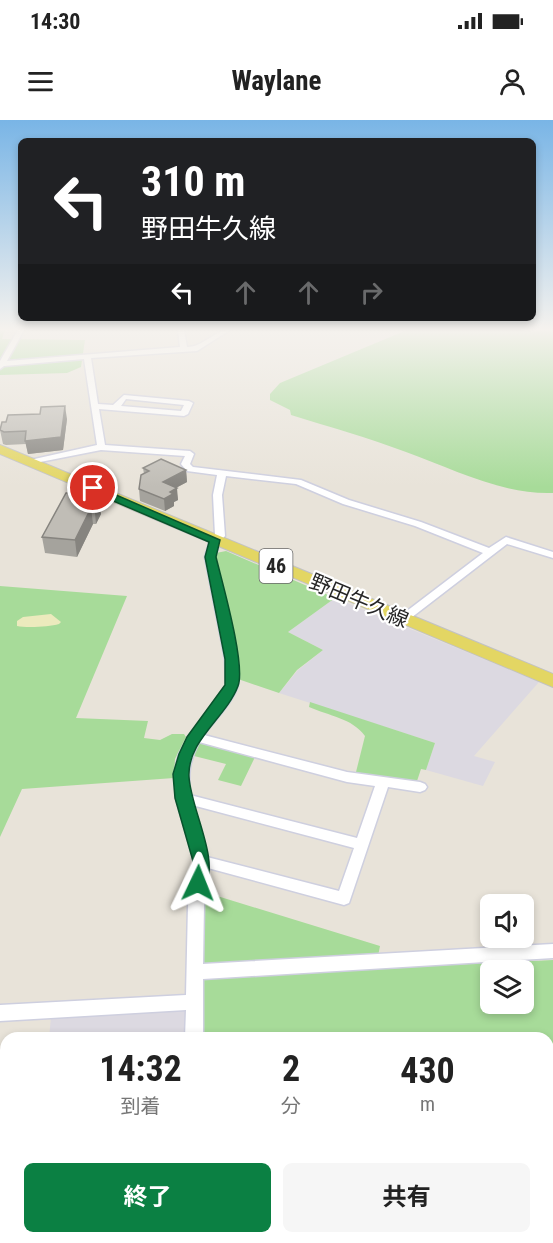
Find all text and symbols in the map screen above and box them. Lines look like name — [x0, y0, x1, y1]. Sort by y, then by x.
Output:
text: 14:30 — [30, 9, 81, 34]
icon: menu — [24, 65, 57, 98]
text: Waylane — [231, 65, 322, 97]
icon: person — [496, 65, 529, 98]
text: 310 m — [141, 157, 246, 206]
icon: left — [42, 162, 120, 240]
text: 野田牛久線 — [141, 213, 276, 245]
icon: left — [166, 276, 199, 309]
icon: ahead — [229, 276, 262, 309]
icon: ahead — [292, 276, 325, 309]
icon: right — [355, 276, 388, 309]
pin — [67, 462, 118, 513]
icon: arrive — [76, 471, 109, 504]
road number: 46 — [260, 549, 292, 583]
street label: 野田牛久線 — [306, 569, 412, 633]
position arrow — [166, 851, 230, 915]
map controls — [480, 894, 534, 1014]
button: sound — [480, 894, 534, 948]
button: layers — [480, 960, 534, 1014]
text: 14:32 — [99, 1048, 182, 1090]
text: 2 — [282, 1048, 300, 1090]
text: 430 — [400, 1050, 455, 1092]
text: m — [420, 1092, 435, 1116]
text: 到着 — [121, 1094, 161, 1118]
text: 分 — [281, 1094, 301, 1118]
button: 終了 — [24, 1163, 271, 1232]
button: 共有 — [283, 1163, 530, 1232]

